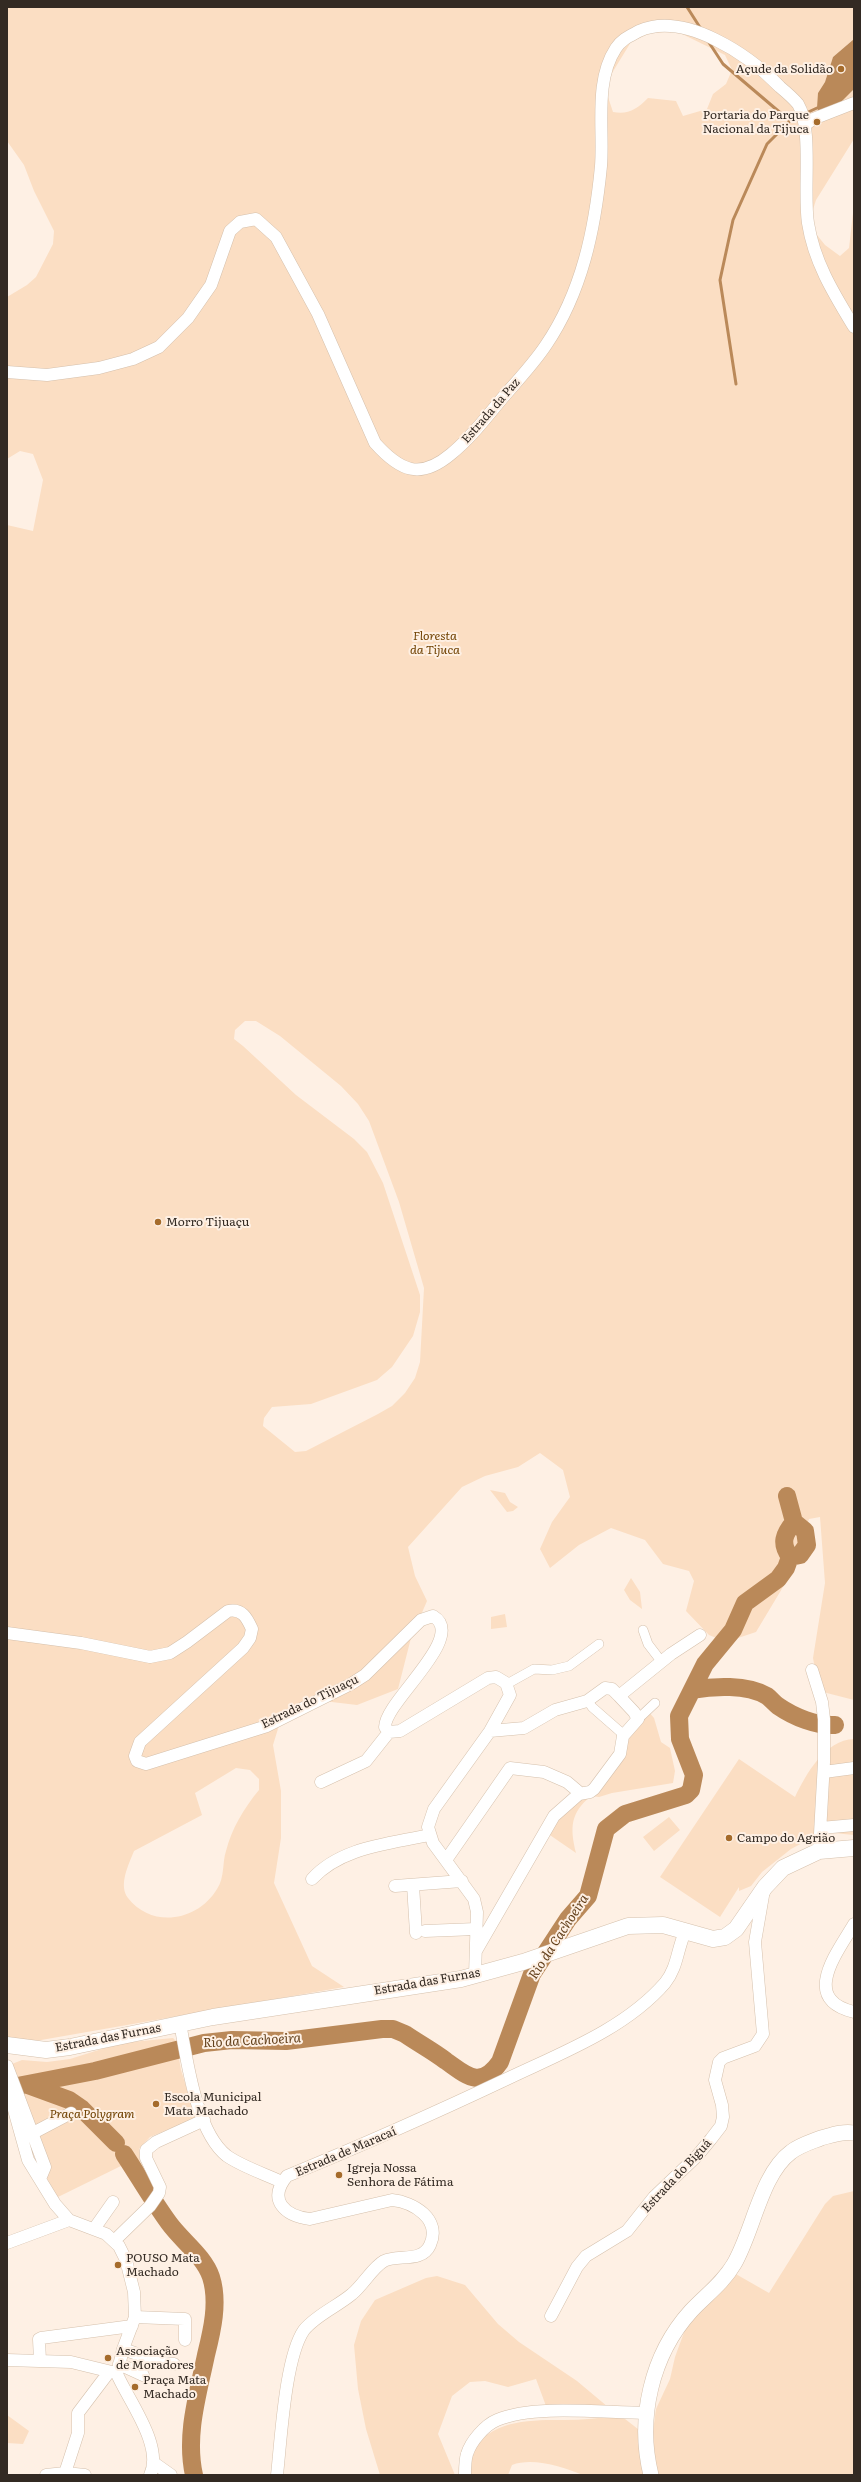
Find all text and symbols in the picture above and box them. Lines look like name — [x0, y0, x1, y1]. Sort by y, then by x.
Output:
place label: Açude da Solidão — [736, 62, 833, 76]
marker: Açude da Solidão — [836, 64, 846, 74]
place label: Portaria do Parque Nacional da Tijuca — [703, 108, 809, 136]
marker: Portaria do Parque Nacional da Tijuca — [812, 117, 822, 127]
street label: Estrada da Paz — [459, 375, 523, 447]
park label: Floresta da Tijuca — [410, 629, 460, 657]
place label: Morro Tijuaçu — [166, 1215, 249, 1229]
marker: Morro Tijuaçu — [153, 1217, 163, 1227]
street label: Estrada do Tijuaçu — [259, 1672, 361, 1732]
place label: Campo do Agrião — [737, 1831, 835, 1845]
marker: Campo do Agrião — [724, 1833, 734, 1843]
water label: Rio da Cachoeira — [526, 1892, 592, 1982]
street label: Estrada das Furnas — [373, 1966, 481, 1998]
street label: Estrada das Furnas — [54, 2021, 162, 2055]
water label: Rio da Cachoeira — [203, 2031, 301, 2051]
place label: Escola Municipal Mata Machado — [164, 2090, 262, 2118]
marker: Escola Municipal Mata Machado — [151, 2099, 161, 2109]
park label: Praça Polygram — [49, 2107, 135, 2121]
street label: Estrada de Maracaí — [293, 2124, 399, 2180]
street label: Estrada do Biguá — [639, 2136, 715, 2216]
place label: Igreja Nossa Senhora de Fátima — [347, 2161, 453, 2189]
marker: Igreja Nossa Senhora de Fátima — [334, 2170, 344, 2180]
place label: POUSO Mata Machado — [126, 2251, 200, 2279]
marker: POUSO Mata Machado — [113, 2260, 123, 2270]
place label: Associação de Moradores — [116, 2344, 194, 2372]
marker: Associação de Moradores — [103, 2353, 113, 2363]
place label: Praça Mata Machado — [143, 2373, 206, 2401]
marker: Praça Mata Machado — [130, 2382, 140, 2392]

